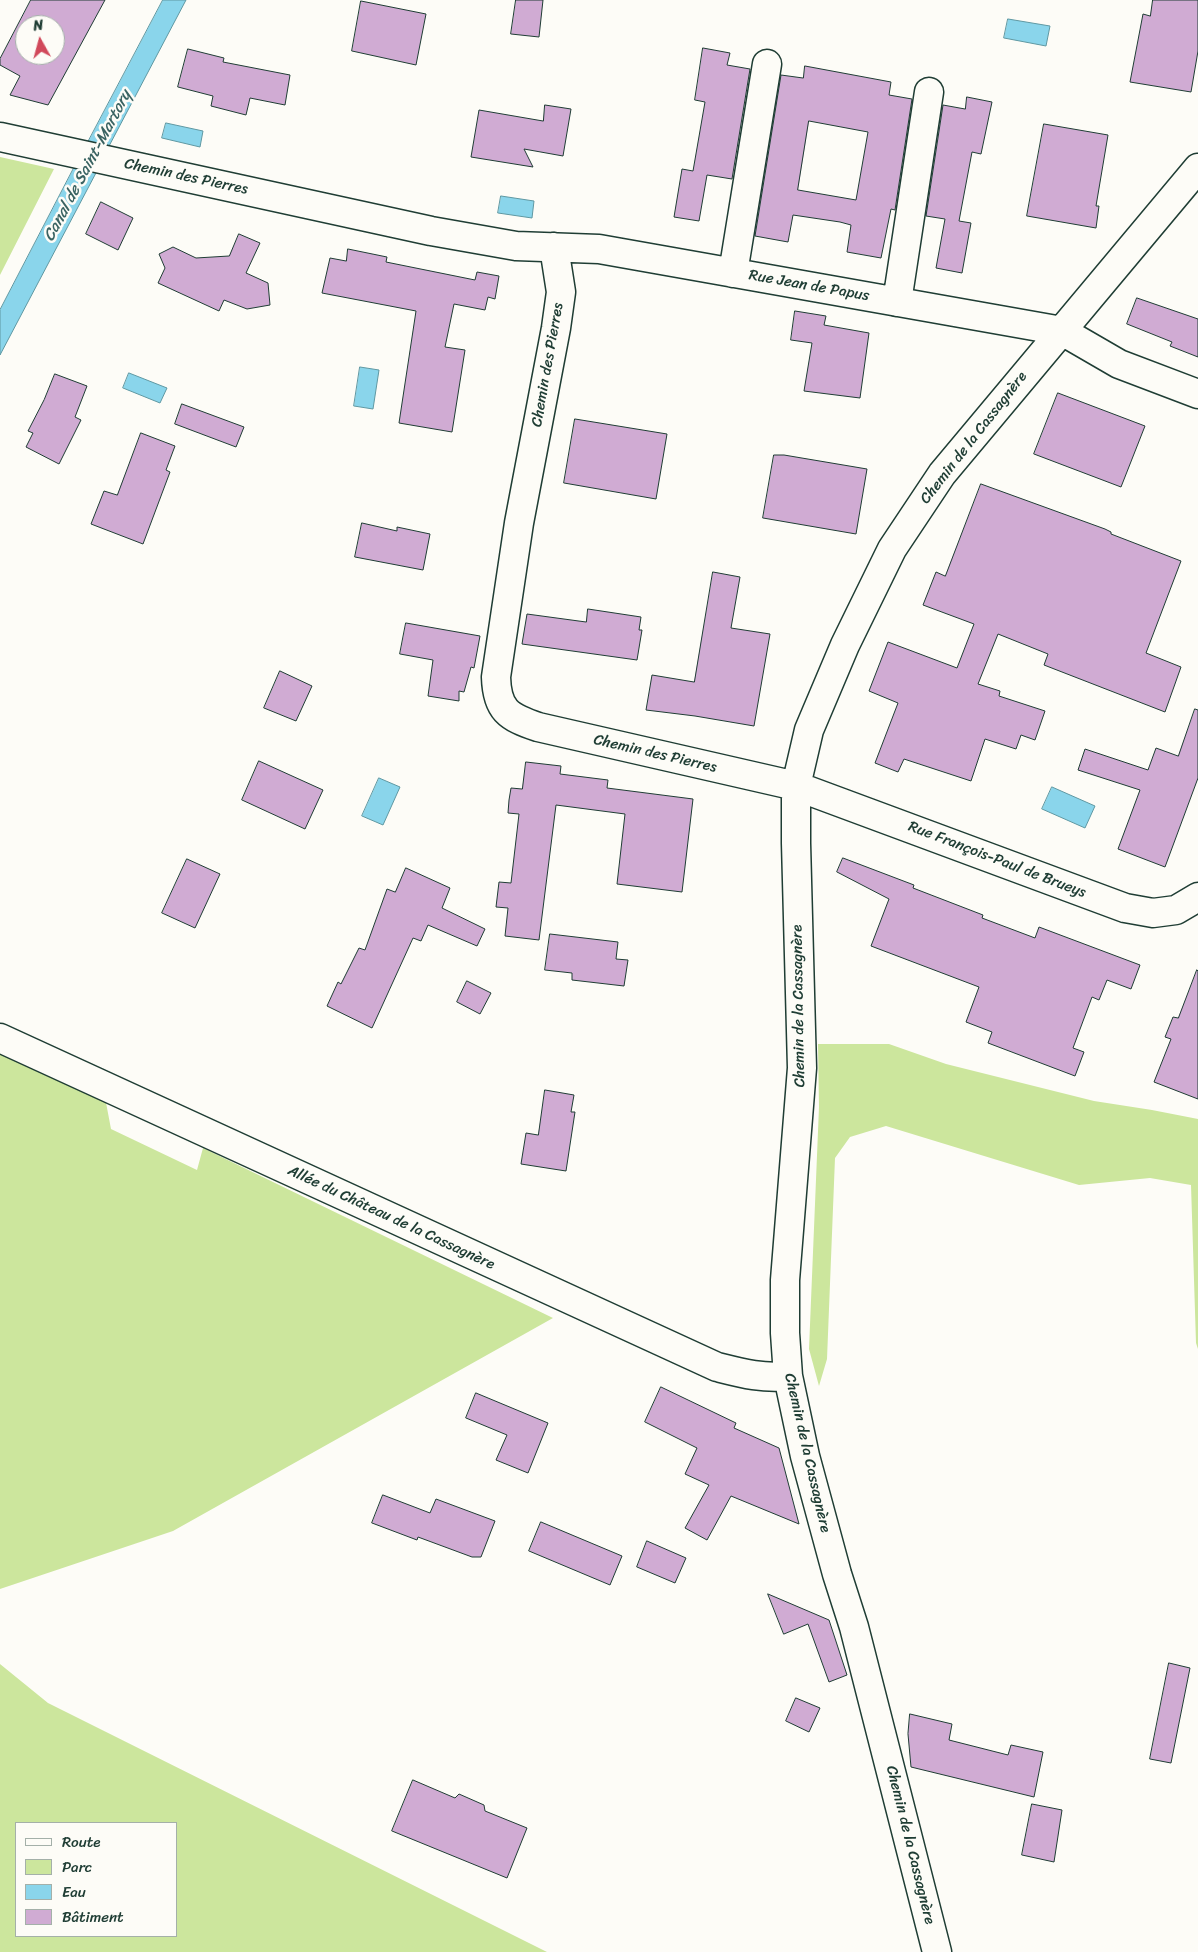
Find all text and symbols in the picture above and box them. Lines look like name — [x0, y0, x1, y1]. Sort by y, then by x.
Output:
text: N — [32, 13, 45, 39]
north arrow — [15, 15, 65, 65]
water label: Canal de Saint-Martory — [40, 87, 136, 245]
street label: Chemin des Pierres — [123, 155, 249, 199]
street label: Rue Jean de Papus — [747, 267, 871, 305]
street label: Chemin des Pierres — [528, 302, 568, 428]
street label: Chemin de la Cassagnère — [917, 368, 1031, 508]
street label: Chemin des Pierres — [592, 731, 718, 777]
street label: Rue François-Paul de Brueys — [906, 818, 1088, 902]
street label: Chemin de la Cassagnère — [789, 924, 809, 1088]
street label: Allée du Château de la Cassagnère — [285, 1162, 497, 1274]
street label: Chemin de la Cassagnère — [780, 1372, 834, 1534]
street label: Chemin de la Cassagnère — [882, 1764, 938, 1926]
legend — [15, 1822, 178, 1937]
text: Route — [62, 1829, 101, 1855]
text: Parc — [62, 1854, 92, 1880]
text: Eau — [62, 1879, 86, 1905]
text: Bâtiment — [62, 1904, 124, 1930]

